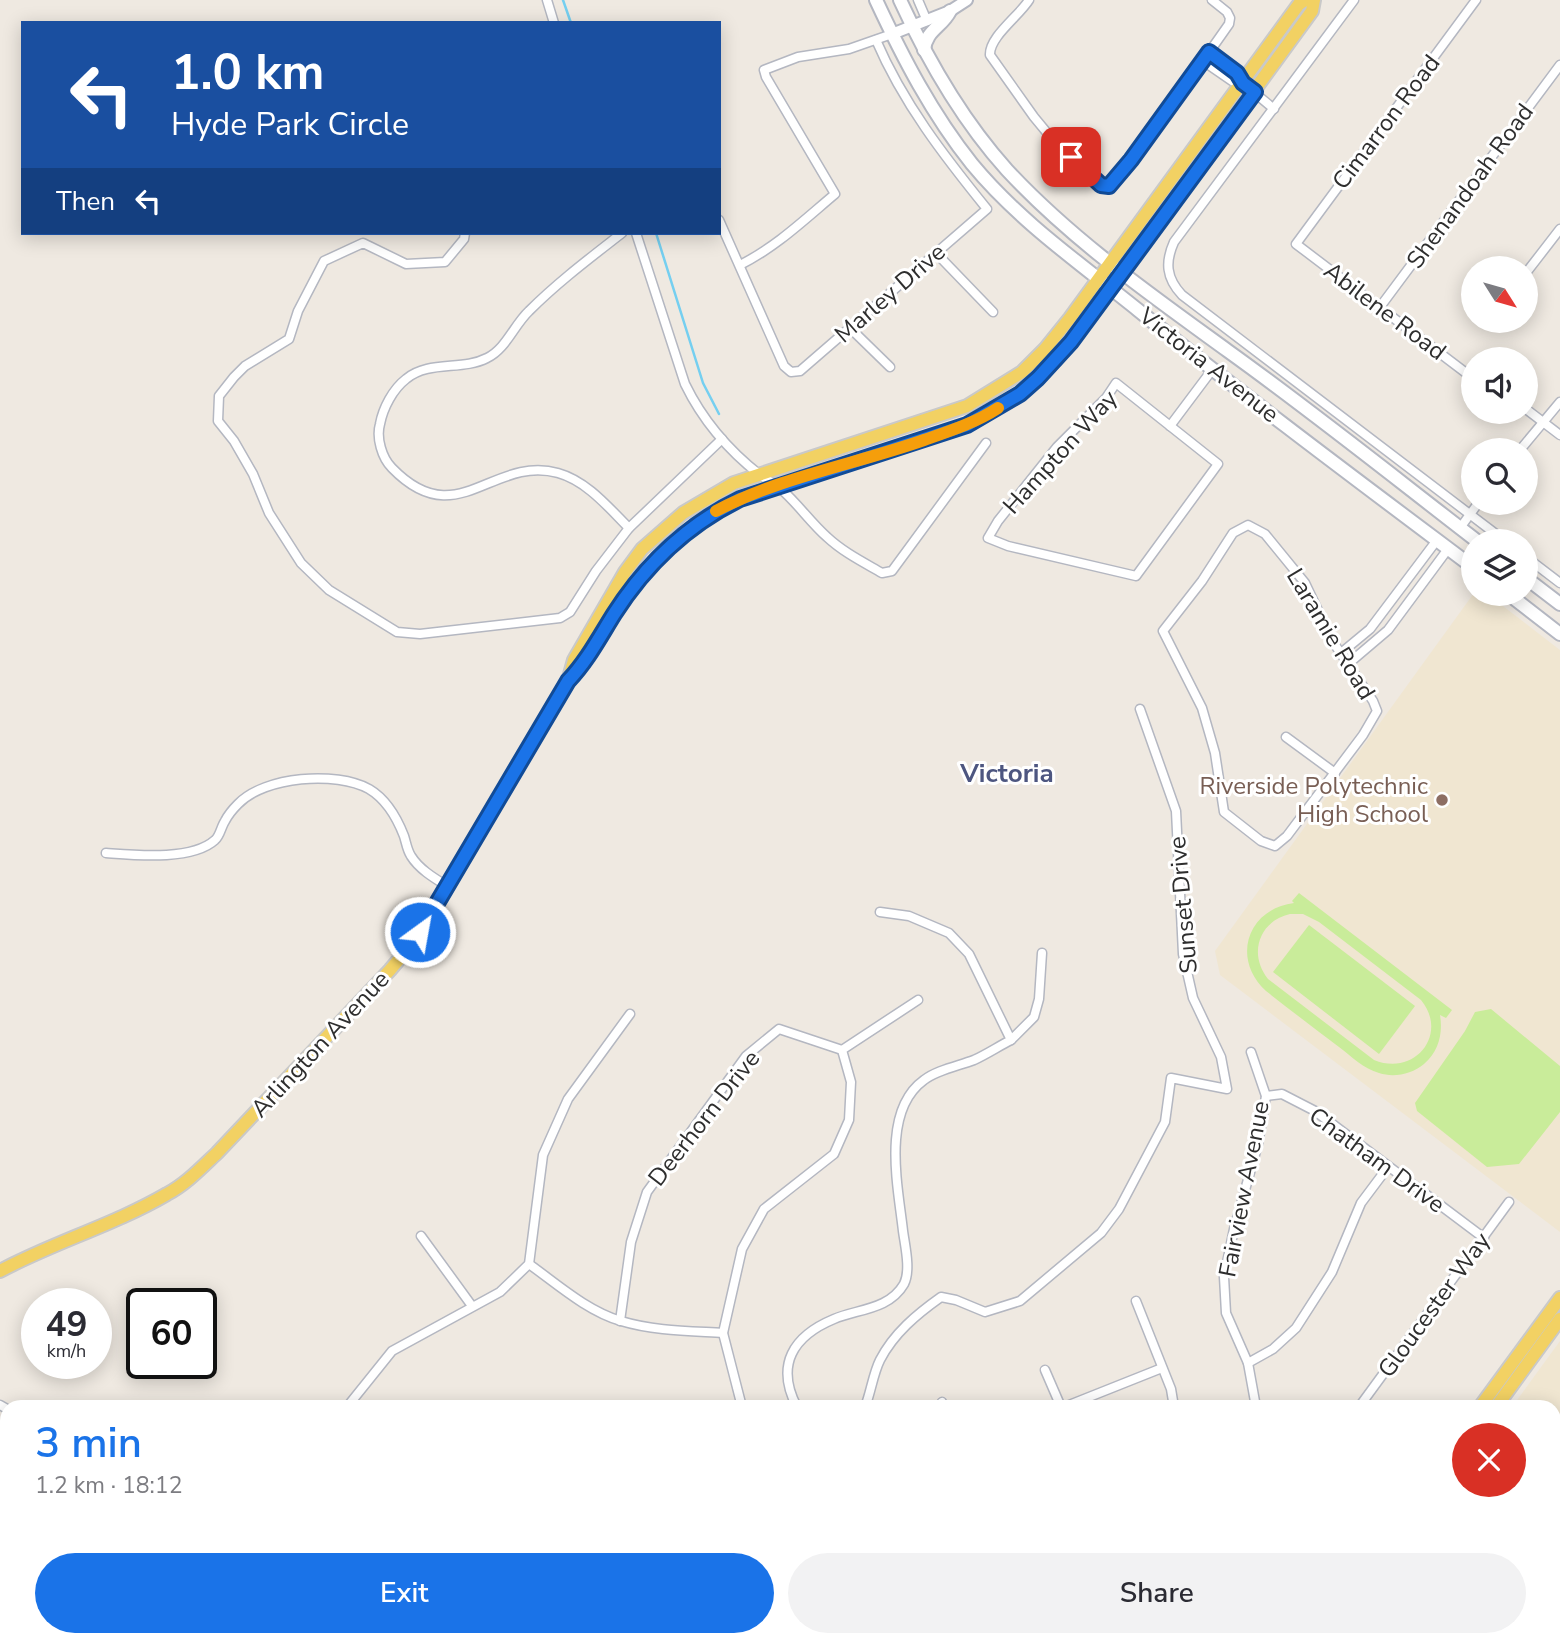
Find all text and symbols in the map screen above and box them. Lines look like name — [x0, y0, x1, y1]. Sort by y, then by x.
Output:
text: 1.0 km — [171, 39, 324, 106]
street label: Cimarron Road — [1325, 48, 1447, 196]
icon: left — [56, 49, 147, 140]
street label: Shenandoah Road — [1399, 97, 1541, 275]
text: Hyde Park Circle — [171, 103, 409, 146]
pin — [1041, 127, 1101, 187]
icon: arrive — [1052, 138, 1090, 176]
icon: left — [129, 182, 167, 220]
text: Then — [56, 184, 115, 219]
street label: Marley Drive — [828, 236, 952, 350]
street label: Abilene Road — [1317, 255, 1453, 367]
north arrow — [1461, 256, 1538, 332]
map controls — [1461, 256, 1538, 606]
street label: Victoria Avenue — [1132, 300, 1286, 430]
button: sound — [1461, 347, 1538, 424]
street label: Hampton Way — [996, 383, 1125, 521]
button: search — [1461, 438, 1538, 515]
button: layers — [1461, 529, 1538, 606]
street label: Laramie Road — [1279, 562, 1383, 706]
district label: Victoria — [959, 756, 1054, 791]
place label: Riverside Polytechnic High School — [1199, 770, 1428, 830]
marker: Riverside Polytechnic High School — [1434, 792, 1450, 808]
street label: Sunset Drive — [1161, 835, 1205, 975]
position arrow — [383, 895, 457, 969]
street label: Arlington Avenue — [244, 964, 396, 1124]
street label: Deerhorn Drive — [641, 1043, 767, 1193]
street label: Fairview Avenue — [1211, 1098, 1277, 1280]
street label: Chatham Drive — [1303, 1100, 1451, 1220]
street label: Gloucester Way — [1370, 1225, 1498, 1384]
speed limit sign: 60 — [126, 1288, 217, 1379]
text: 49 — [45, 1301, 88, 1348]
text: km/h — [47, 1339, 86, 1363]
text: 3 min — [35, 1415, 142, 1472]
button: close — [1452, 1423, 1526, 1497]
text: 1.2 km · 18:12 — [35, 1470, 182, 1501]
button: Exit — [35, 1553, 774, 1633]
button: Share — [788, 1553, 1526, 1633]

